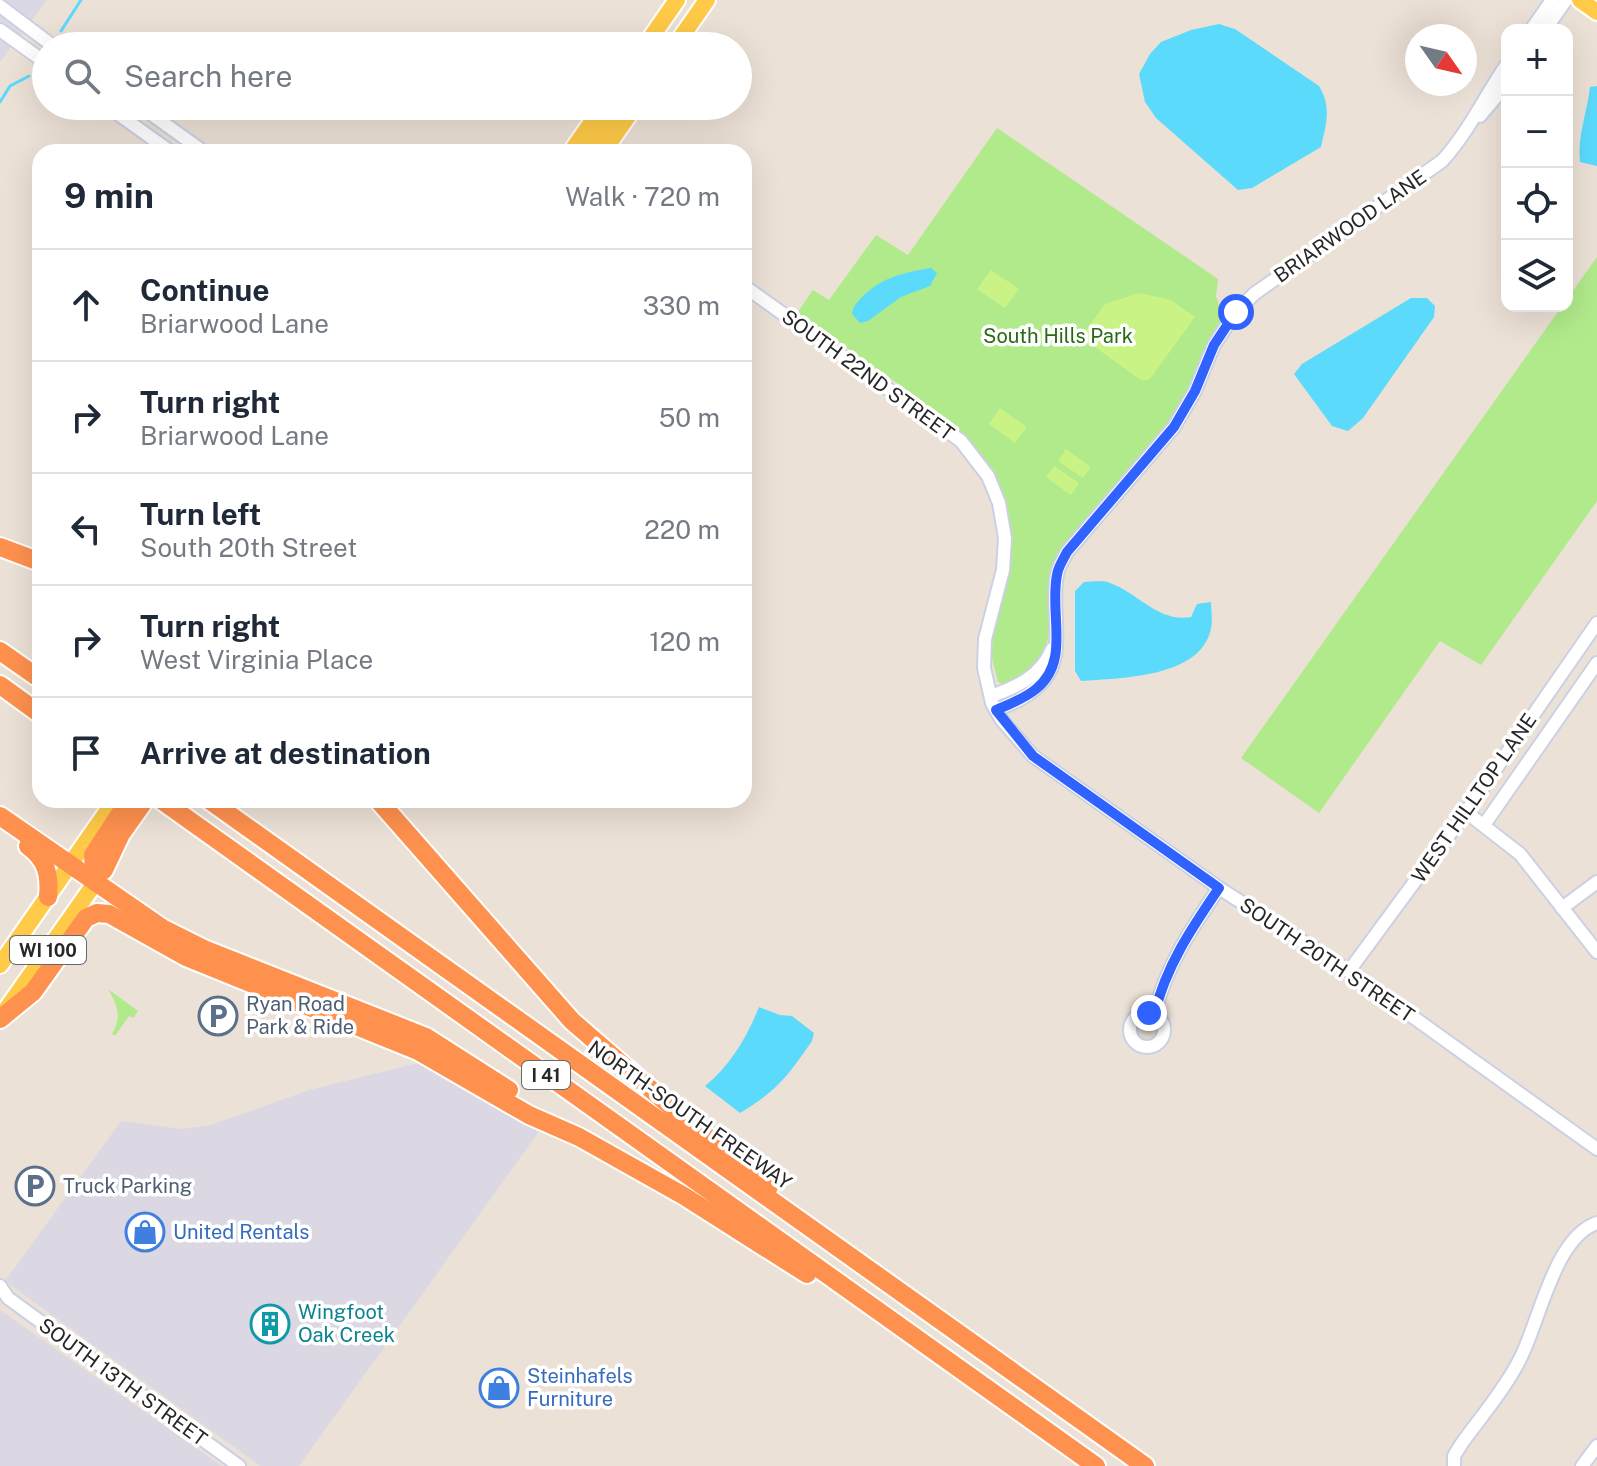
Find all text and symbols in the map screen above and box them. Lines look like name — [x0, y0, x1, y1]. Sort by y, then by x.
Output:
north arrow — [1405, 24, 1477, 96]
map controls — [1501, 24, 1573, 312]
button: + — [1501, 24, 1573, 96]
search box — [32, 32, 752, 120]
icon: search — [60, 54, 104, 98]
text: Search here — [124, 58, 292, 94]
button: − — [1501, 96, 1573, 168]
street label: BRIARWOOD LANE — [1269, 164, 1431, 288]
button: locate — [1501, 168, 1573, 240]
text: 9 min — [64, 176, 154, 216]
text: Walk · 720 m — [565, 181, 720, 212]
button: layers — [1501, 240, 1573, 312]
text: Continue — [140, 272, 270, 308]
icon: ahead — [64, 283, 108, 327]
text: 330 m — [643, 290, 720, 321]
route start — [1218, 294, 1254, 330]
street label: SOUTH 22ND STREET — [777, 304, 959, 446]
text: Briarwood Lane — [140, 308, 329, 339]
park label: South Hills Park — [983, 324, 1133, 348]
text: Turn right — [140, 384, 280, 420]
icon: right — [64, 395, 108, 439]
text: 50 m — [659, 402, 720, 433]
text: Briarwood Lane — [140, 420, 329, 451]
text: Turn left — [140, 496, 261, 532]
icon: left — [64, 507, 108, 551]
text: 220 m — [644, 514, 720, 545]
text: South 20th Street — [140, 532, 357, 563]
text: Turn right — [140, 608, 280, 644]
icon: right — [64, 619, 108, 663]
text: 120 m — [649, 626, 720, 657]
text: West Virginia Place — [140, 644, 373, 675]
street label: WEST HILLTOP LANE — [1406, 709, 1542, 887]
icon: arrive — [64, 731, 108, 775]
text: Arrive at destination — [140, 735, 431, 771]
street label: SOUTH 20TH STREET — [1235, 893, 1419, 1027]
road number: WI 100 — [10, 936, 86, 964]
place label: Ryan Road Park & Ride — [246, 992, 354, 1039]
parking icon: Ryan Road Park & Ride — [197, 995, 239, 1037]
route end — [1131, 995, 1167, 1031]
street label: NORTH-SOUTH FREEWAY — [584, 1035, 796, 1195]
road number: I 41 — [522, 1061, 570, 1089]
parking icon: Truck Parking — [14, 1165, 56, 1207]
place label: Truck Parking — [63, 1174, 192, 1198]
shop icon: United Rentals — [124, 1211, 166, 1253]
place label: United Rentals — [173, 1220, 309, 1244]
place label: Wingfoot Oak Creek — [298, 1300, 395, 1347]
building icon: Wingfoot Oak Creek — [249, 1303, 291, 1345]
street label: SOUTH 13TH STREET — [34, 1313, 212, 1451]
place label: Steinhafels Furniture — [527, 1364, 633, 1411]
shop icon: Steinhafels Furniture — [478, 1367, 520, 1409]

